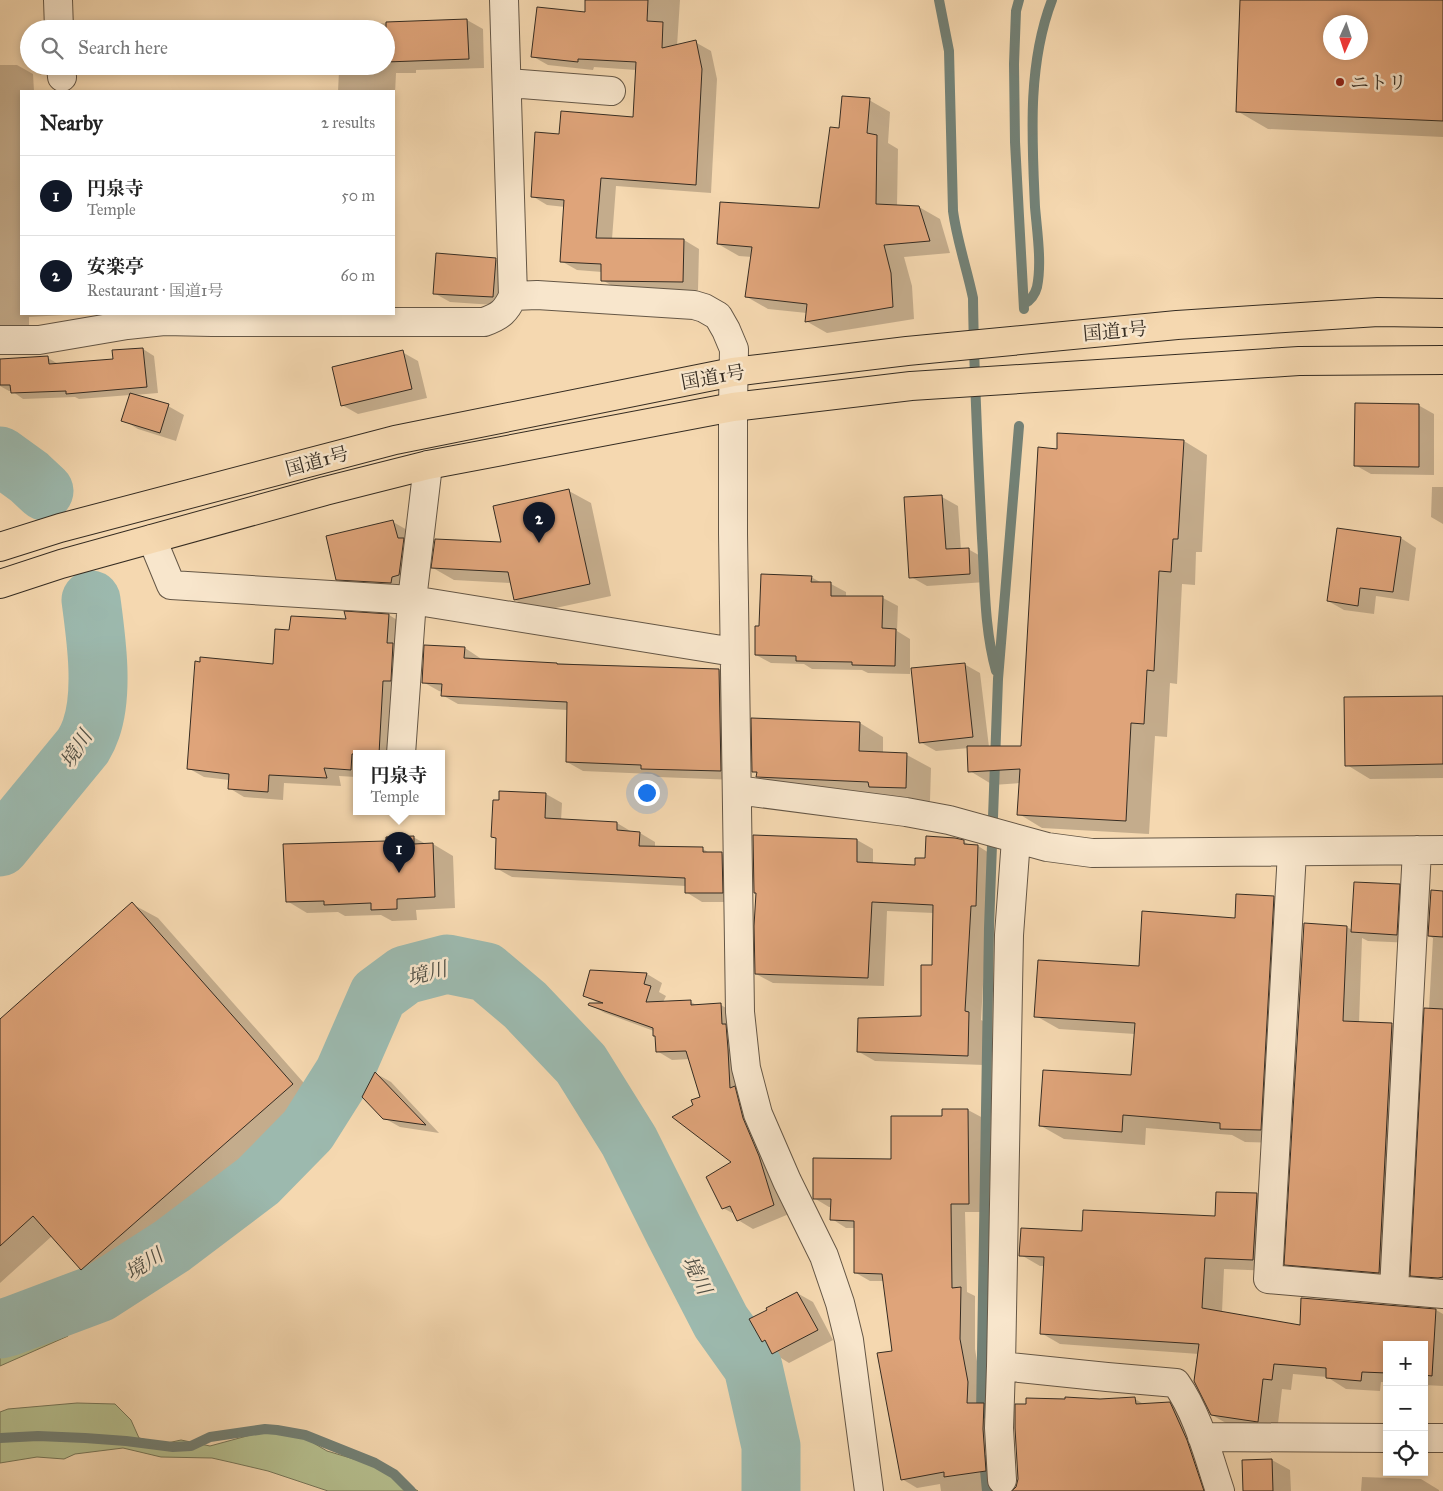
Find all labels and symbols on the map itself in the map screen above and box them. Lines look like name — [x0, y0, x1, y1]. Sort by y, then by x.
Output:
north arrow — [1323, 15, 1368, 60]
place label: ニトリ — [1350, 71, 1407, 94]
marker: ニトリ — [1334, 76, 1346, 88]
street label: 国道1号 — [1082, 317, 1148, 345]
street label: 国道1号 — [679, 360, 747, 394]
street label: 国道1号 — [283, 442, 351, 480]
pin: 2 — [523, 502, 555, 543]
water label: 境川 — [55, 724, 98, 772]
your location — [634, 780, 660, 806]
pin: 1 — [383, 832, 415, 873]
water label: 境川 — [405, 956, 451, 989]
water label: 境川 — [121, 1242, 169, 1285]
water label: 境川 — [677, 1252, 718, 1300]

